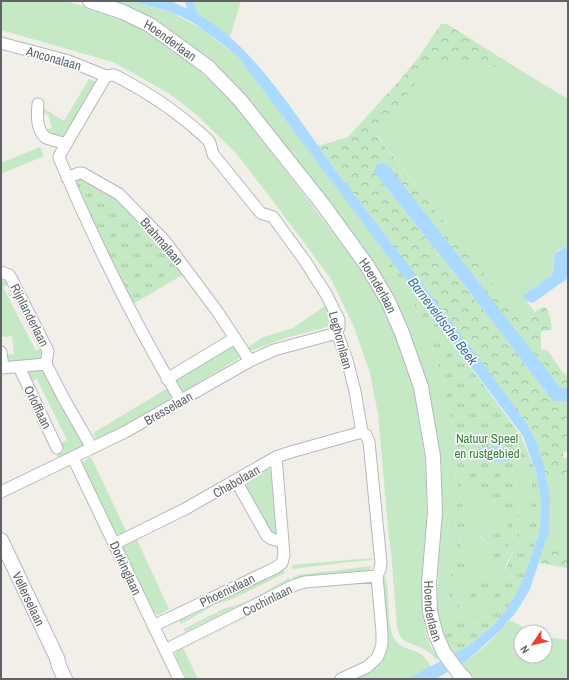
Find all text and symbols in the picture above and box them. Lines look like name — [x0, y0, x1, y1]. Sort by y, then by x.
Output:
street label: Hoenderlaan — [141, 15, 200, 65]
street label: Anconalaan — [23, 42, 83, 74]
street label: Brahmalaan — [136, 214, 187, 269]
street label: Hoenderlaan — [355, 255, 400, 316]
water label: Barneveldsche Beek — [404, 274, 483, 369]
street label: Rijnlanderlaan — [6, 281, 53, 350]
street label: Leghornlaan — [325, 309, 356, 371]
street label: Orlofflaan — [20, 383, 55, 432]
street label: Bresselaan — [141, 388, 196, 429]
park label: Natuur Speel en rustgebied — [454, 430, 520, 462]
street label: Chabolaan — [210, 461, 263, 502]
street label: Dorkinglaan — [106, 539, 145, 598]
street label: Vellerselaan — [8, 569, 49, 629]
street label: Phoenixlaan — [197, 570, 258, 611]
street label: Hoenderlaan — [420, 580, 446, 644]
street label: Cochinlaan — [239, 581, 295, 620]
north arrow — [513, 624, 553, 664]
text: N — [517, 643, 532, 656]

